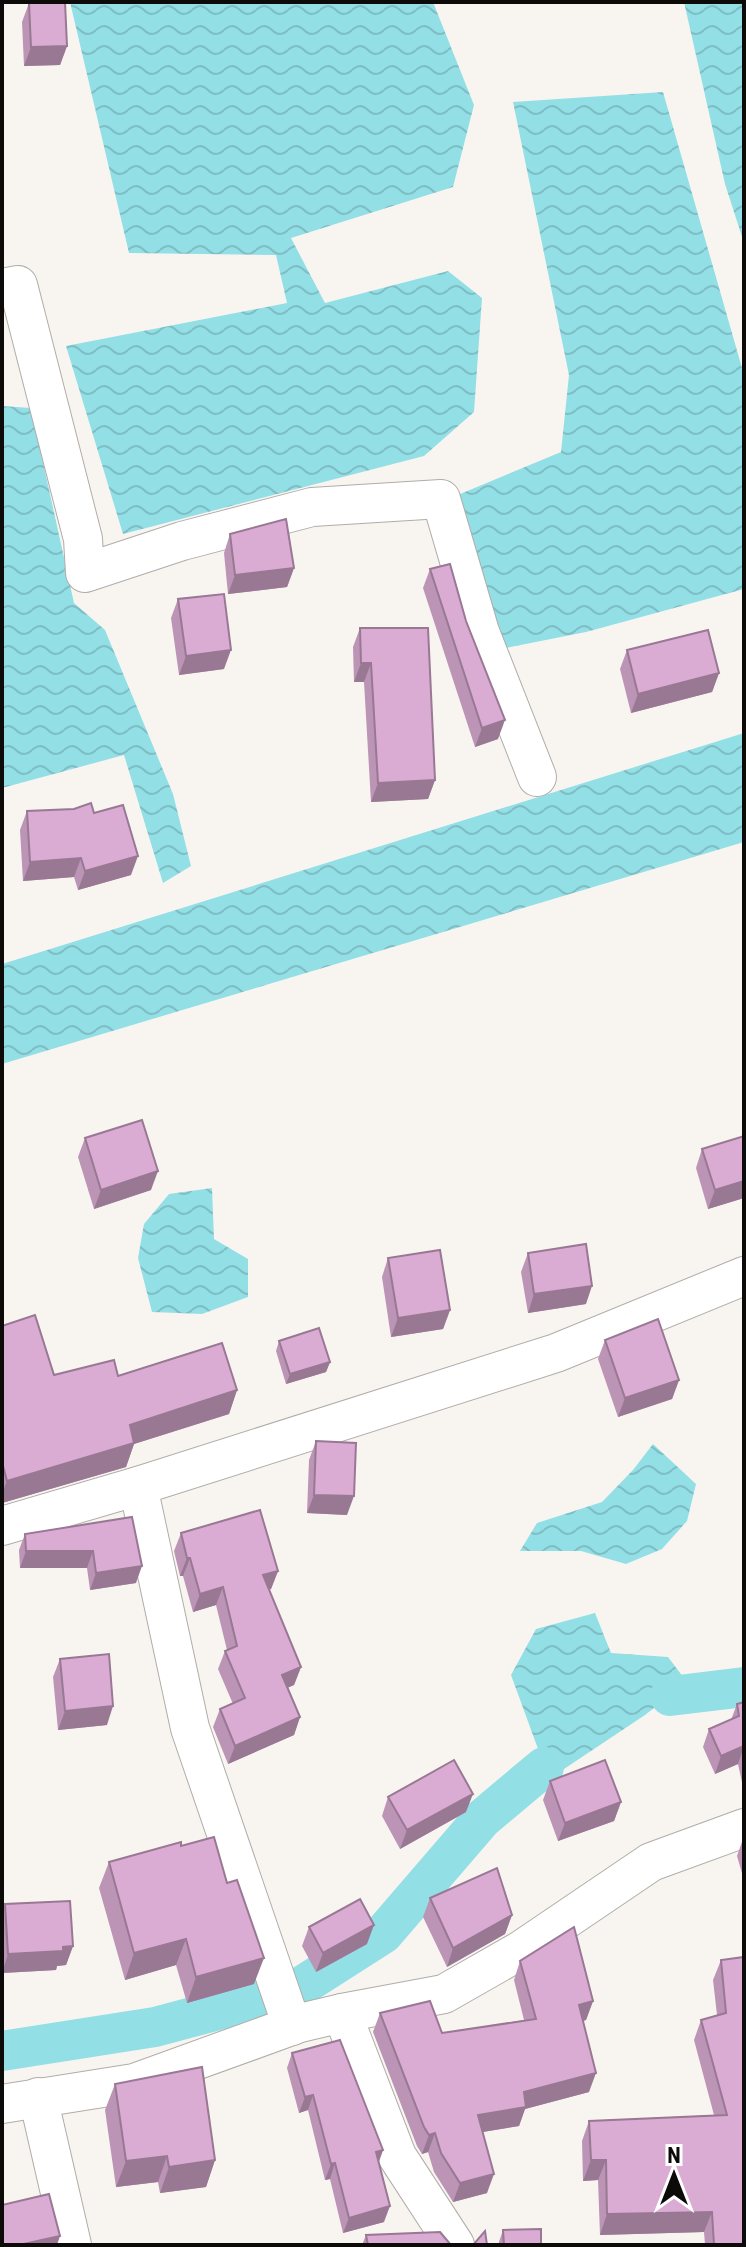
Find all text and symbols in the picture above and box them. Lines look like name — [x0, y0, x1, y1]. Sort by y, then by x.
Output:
north arrow — [634, 2135, 714, 2215]
text: N — [667, 2143, 681, 2168]

